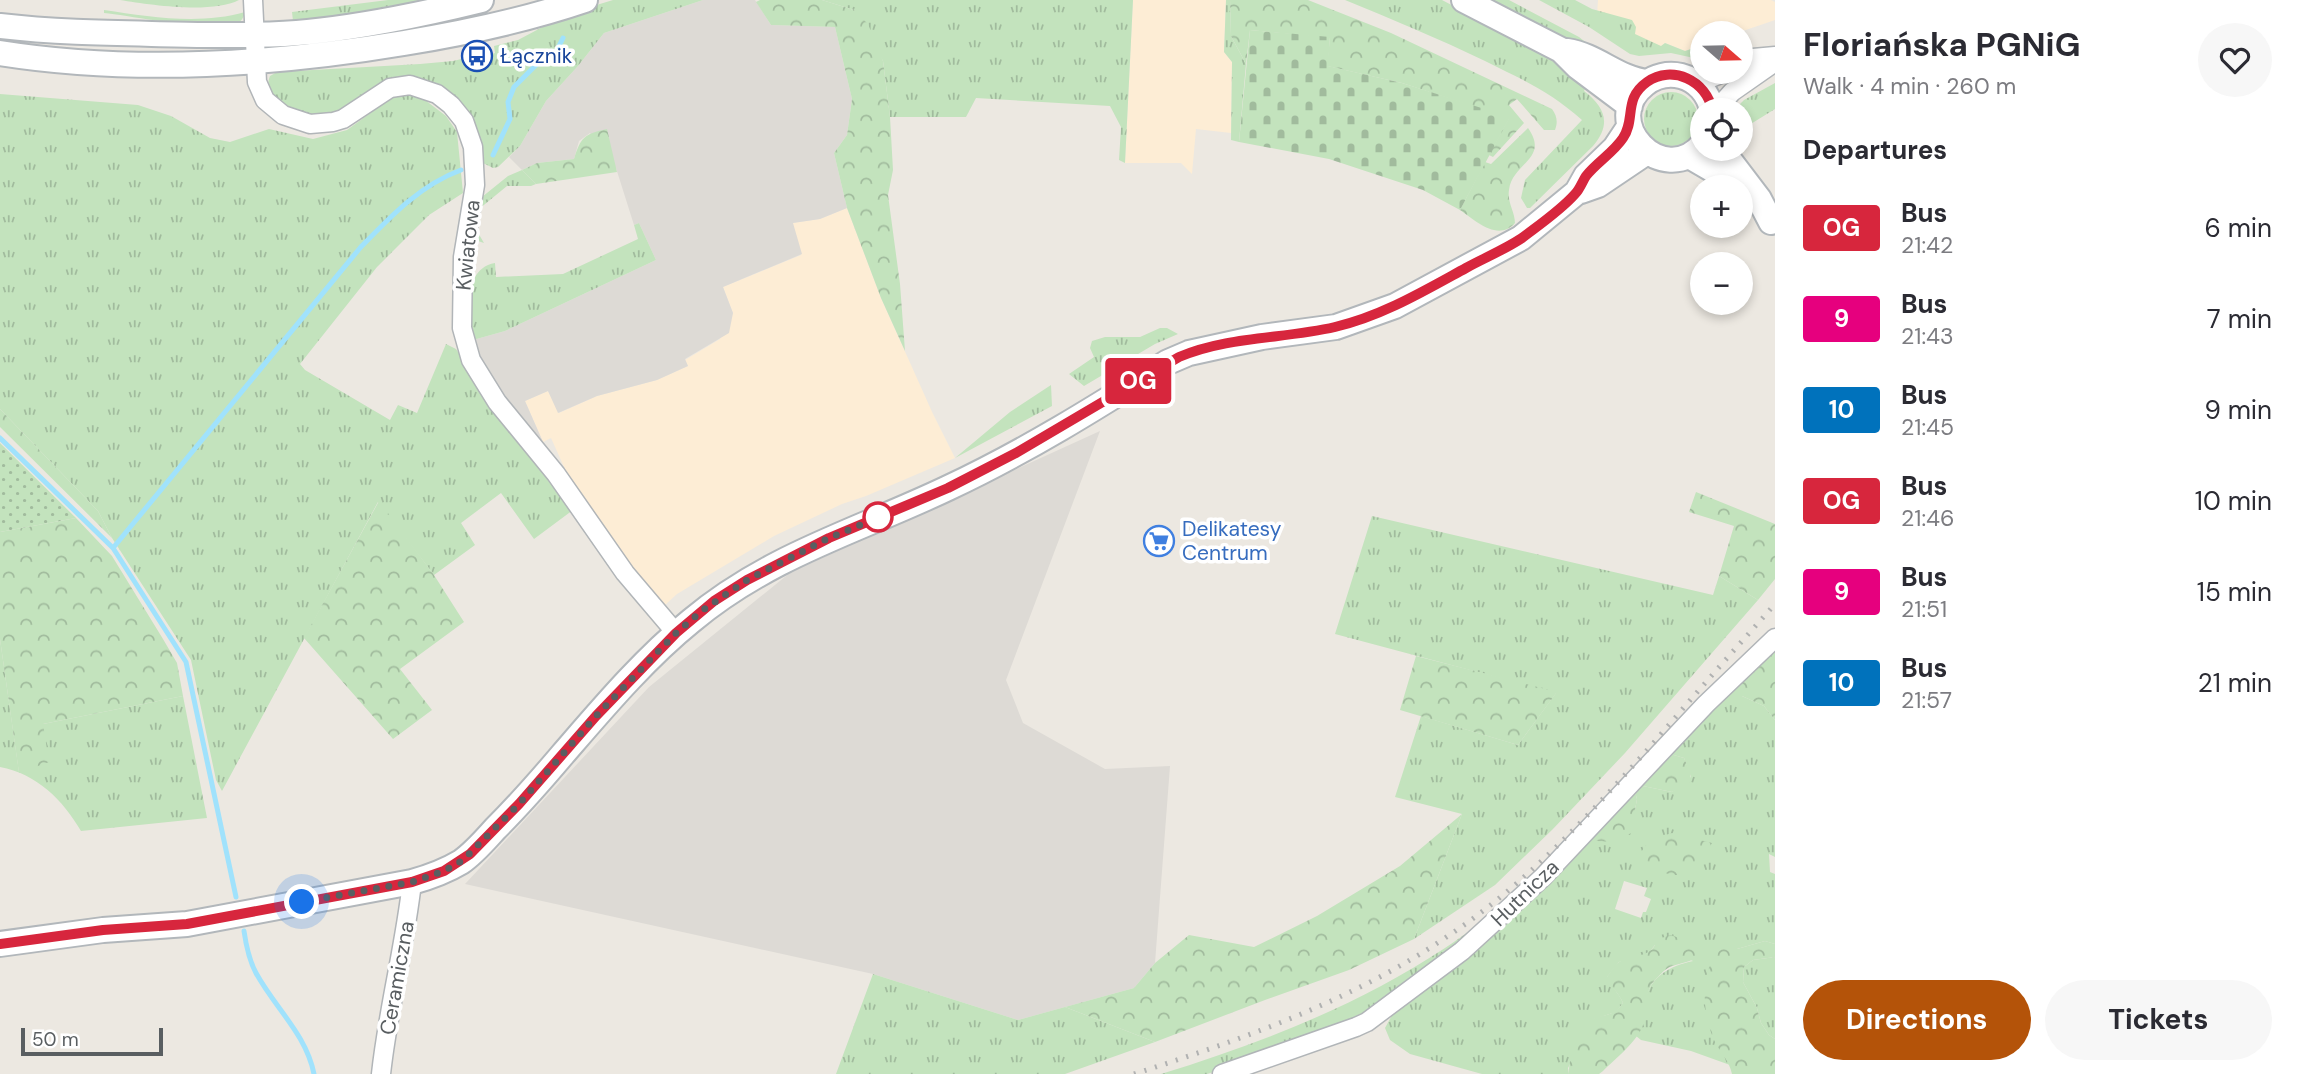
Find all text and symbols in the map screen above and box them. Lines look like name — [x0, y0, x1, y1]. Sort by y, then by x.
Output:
north arrow — [1690, 21, 1754, 84]
map controls — [1690, 21, 1753, 315]
text: Floriańska PGNiG — [1803, 23, 2080, 66]
button: heart — [2198, 23, 2272, 97]
bus stop icon: Łącznik — [460, 39, 494, 73]
place label: Łącznik — [500, 42, 573, 70]
text: Walk · 4 min · 260 m — [1803, 71, 2016, 101]
button: locate — [1690, 98, 1753, 161]
text: Departures — [1803, 133, 1947, 167]
button: + — [1690, 175, 1753, 238]
text: Bus — [1901, 196, 1947, 230]
street label: Kwiatowa — [449, 198, 487, 292]
text: 6 min — [2204, 211, 2272, 245]
text: OG — [1823, 212, 1860, 243]
text: 21:42 — [1901, 230, 1953, 260]
button: − — [1690, 252, 1753, 315]
text: Bus — [1901, 287, 1947, 321]
text: 7 min — [2207, 302, 2272, 336]
text: 9 — [1834, 303, 1849, 334]
text: 21:43 — [1901, 321, 1954, 351]
line badge: OG — [1106, 358, 1170, 404]
text: OG — [1119, 365, 1157, 396]
text: Bus — [1901, 378, 1947, 412]
text: 9 min — [2204, 393, 2272, 427]
text: 10 — [1829, 394, 1854, 425]
text: 21:45 — [1901, 412, 1954, 442]
text: Bus — [1901, 469, 1947, 503]
text: 10 min — [2195, 484, 2272, 518]
text: OG — [1823, 485, 1860, 516]
unlabelled marker — [863, 502, 893, 532]
text: 21:46 — [1901, 503, 1954, 533]
place label: Delikatesy Centrum — [1182, 515, 1282, 567]
supermarket icon: Delikatesy Centrum — [1142, 524, 1176, 558]
text: Bus — [1901, 560, 1947, 594]
text: 15 min — [2197, 575, 2272, 609]
text: 9 — [1834, 576, 1849, 607]
text: 21:51 — [1901, 594, 1947, 624]
text: Bus — [1901, 651, 1947, 685]
text: 21 min — [2198, 666, 2272, 700]
text: 10 — [1829, 667, 1854, 698]
text: 21:57 — [1901, 685, 1952, 715]
street label: Hutnicza — [1485, 854, 1565, 932]
your location — [284, 884, 319, 919]
street label: Ceramiczna — [373, 919, 421, 1037]
button: Directions — [1803, 980, 2031, 1060]
button: Tickets — [2045, 980, 2272, 1060]
scale bar — [21, 1025, 163, 1057]
text: 50 m — [32, 1027, 79, 1052]

